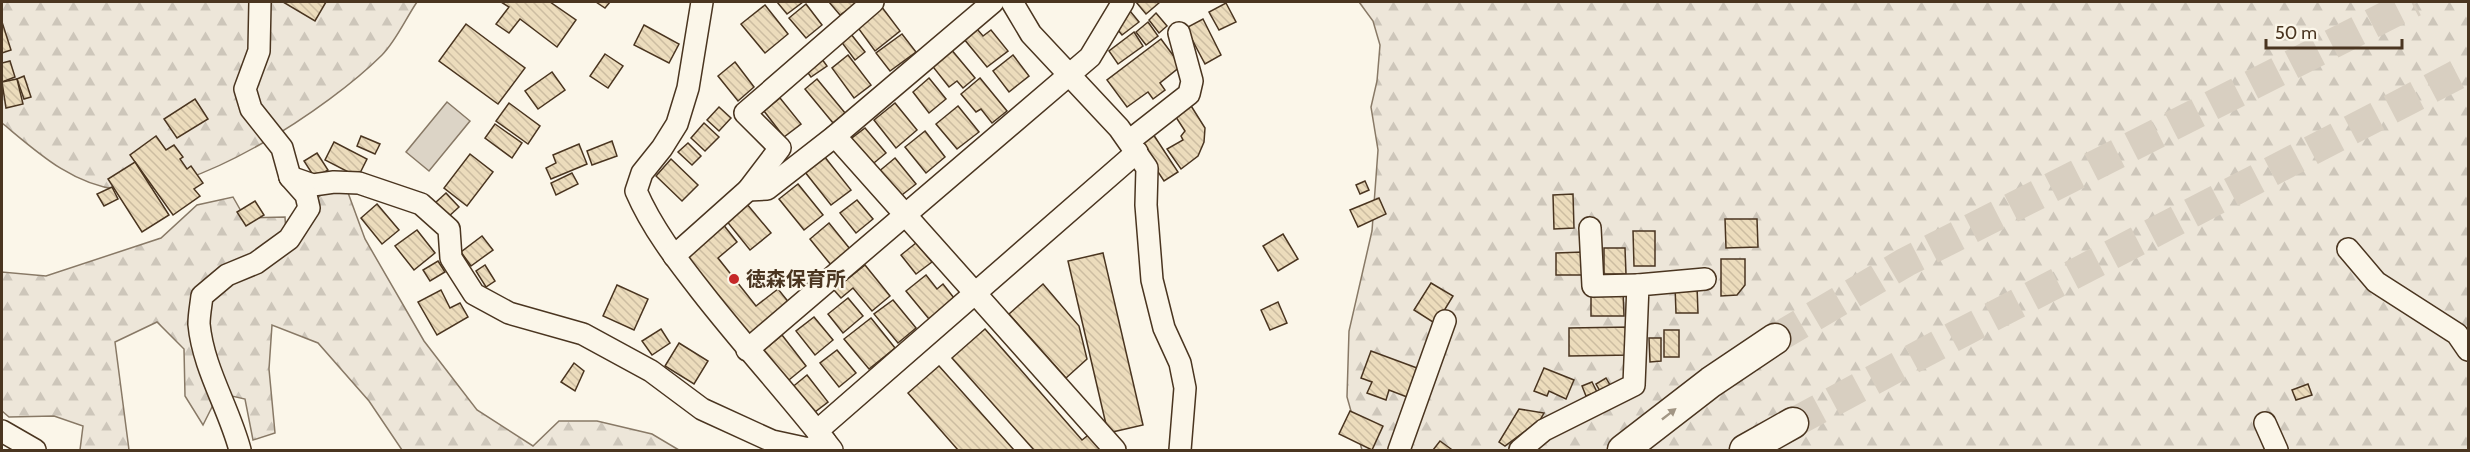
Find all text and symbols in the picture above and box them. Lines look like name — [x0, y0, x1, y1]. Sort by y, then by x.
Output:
scale bar — [2266, 12, 2402, 50]
text: 50 m — [2275, 22, 2317, 44]
place label: 徳森保育所 — [746, 267, 846, 291]
marker: 徳森保育所 — [727, 272, 741, 286]
one-way arrow — [1661, 409, 1676, 421]

